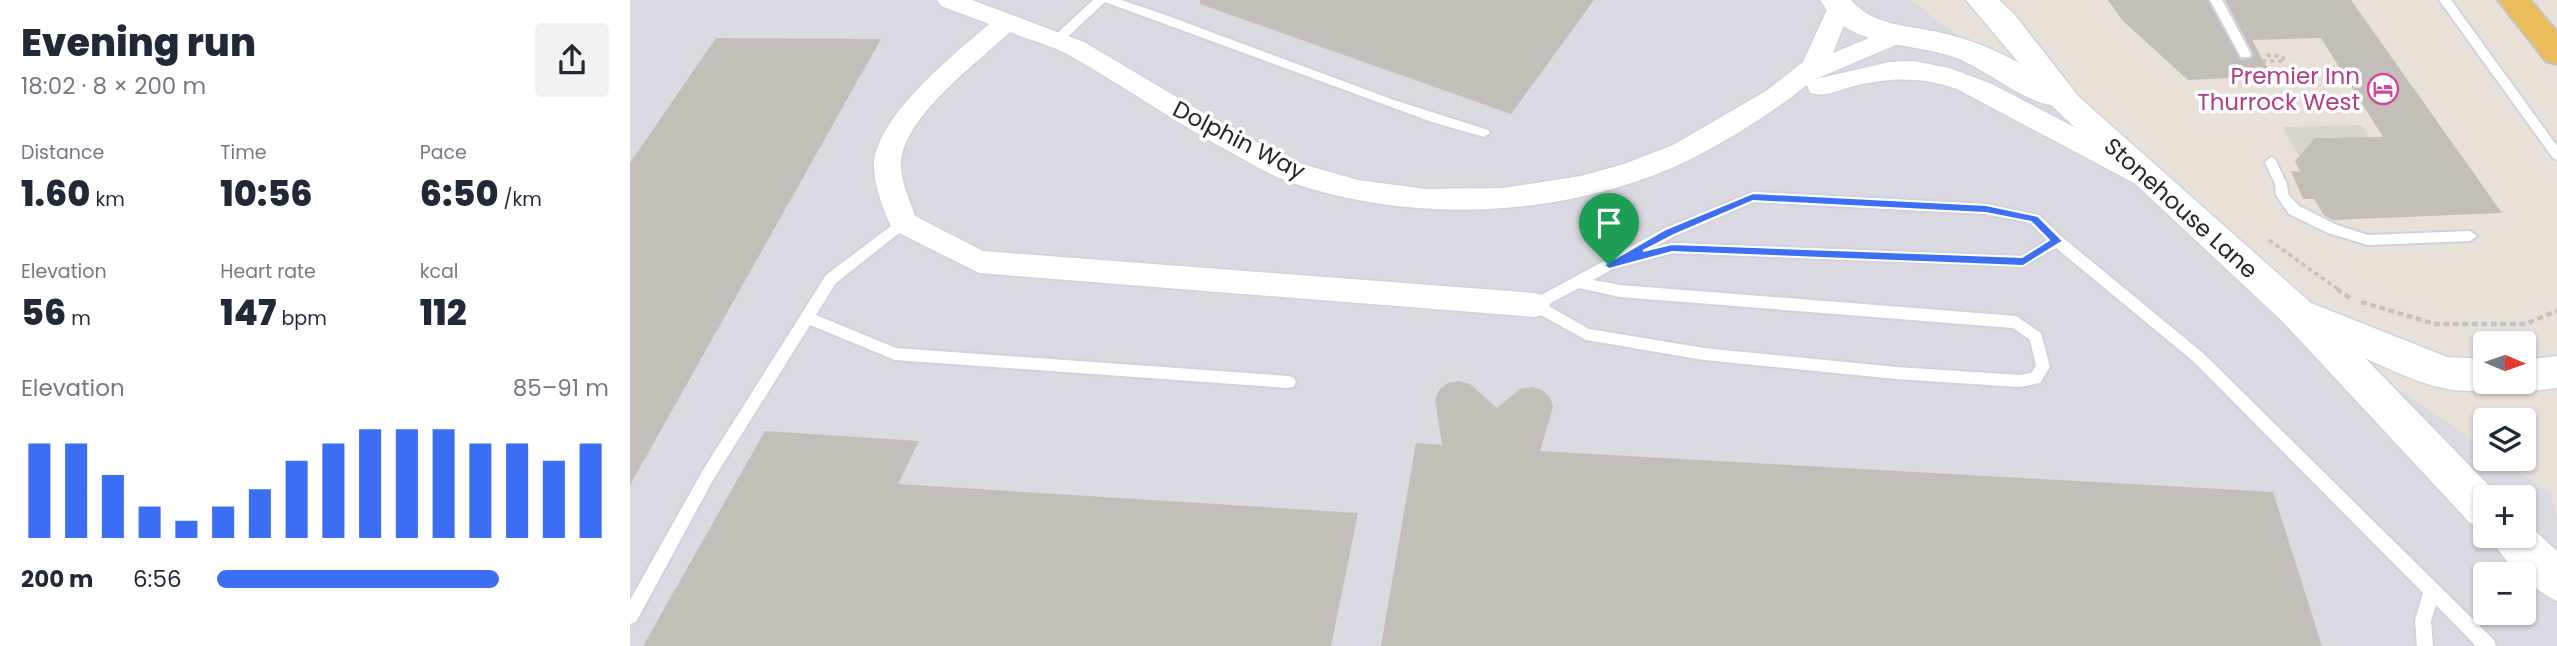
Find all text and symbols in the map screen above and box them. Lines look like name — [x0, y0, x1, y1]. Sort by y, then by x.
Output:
text: Evening run — [21, 16, 256, 69]
button: share — [535, 23, 609, 97]
place label: Premier Inn Thurrock West — [2197, 60, 2360, 118]
text: 18:02 · 8 × 200 m — [21, 70, 206, 102]
hotel icon: Premier Inn Thurrock West — [2366, 72, 2400, 106]
street label: Dolphin Way — [1167, 93, 1311, 187]
street label: Stonehouse Lane — [2097, 130, 2265, 286]
text: Distance — [21, 139, 104, 166]
text: Time — [220, 139, 267, 166]
text: Pace — [420, 139, 467, 166]
text: 1.60 — [21, 169, 90, 218]
text: 10:56 — [220, 169, 313, 218]
text: 6:50 — [420, 169, 498, 218]
text: km — [90, 186, 125, 213]
text: /km — [498, 186, 542, 213]
pin — [1579, 193, 1639, 265]
icon: arrive — [1590, 204, 1628, 242]
text: Elevation — [21, 258, 107, 285]
text: Heart rate — [220, 258, 316, 285]
text: kcal — [420, 258, 459, 285]
text: 56 — [21, 288, 66, 337]
text: 147 — [220, 288, 276, 337]
text: 112 — [420, 288, 467, 337]
text: m — [66, 305, 91, 332]
text: bpm — [276, 305, 327, 332]
north arrow — [2473, 331, 2536, 394]
map controls — [2473, 331, 2536, 625]
text: Elevation — [21, 372, 125, 404]
text: 85–91 m — [513, 372, 609, 404]
button: layers — [2473, 408, 2536, 471]
button: + — [2473, 485, 2536, 548]
button: − — [2473, 562, 2536, 625]
text: 200 m — [21, 563, 93, 595]
text: 6:56 — [133, 563, 182, 595]

